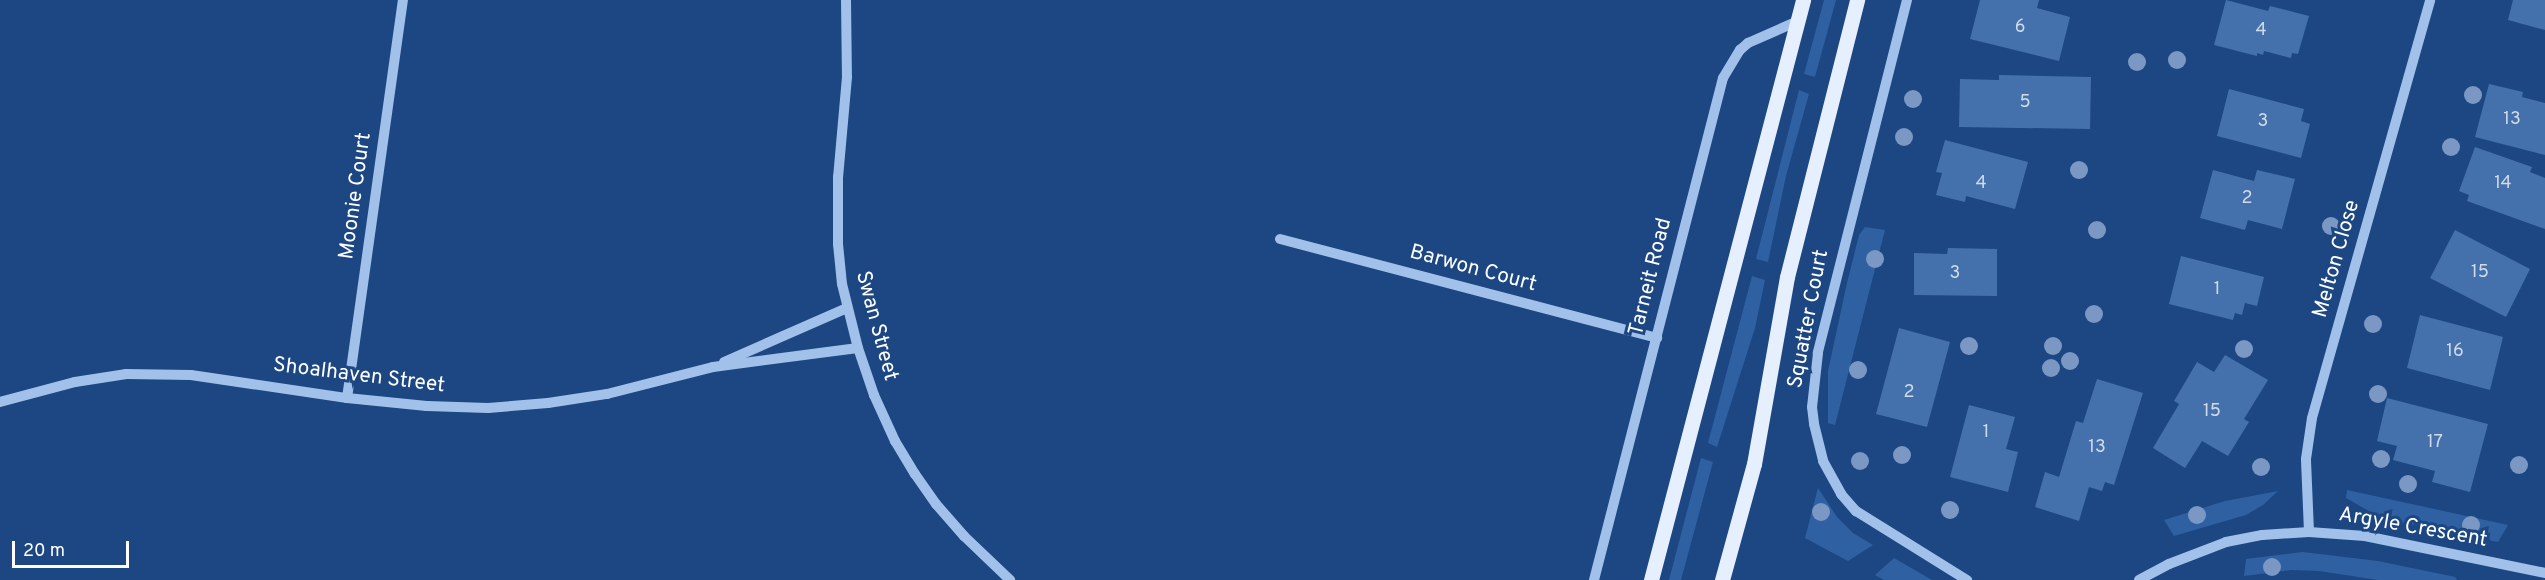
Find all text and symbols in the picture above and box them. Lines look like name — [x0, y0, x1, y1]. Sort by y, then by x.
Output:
house number: 6 — [2015, 17, 2025, 39]
house number: 4 — [2255, 20, 2267, 42]
house number: 5 — [2019, 92, 2031, 114]
house number: 13 — [2503, 109, 2521, 131]
house number: 3 — [2258, 111, 2268, 133]
street label: Moonie Court — [335, 131, 377, 261]
house number: 4 — [1975, 173, 1987, 195]
house number: 14 — [2494, 173, 2512, 195]
house number: 2 — [2241, 188, 2253, 210]
street label: Melton Close — [2308, 197, 2366, 321]
street label: Tarneit Road — [1624, 215, 1678, 339]
street label: Barwon Court — [1407, 240, 1539, 298]
street label: Squatter Court — [1783, 248, 1835, 390]
house number: 15 — [2471, 262, 2489, 284]
house number: 3 — [1950, 263, 1960, 285]
street label: Swan Street — [849, 268, 903, 384]
house number: 1 — [2214, 279, 2220, 301]
house number: 16 — [2446, 341, 2464, 363]
street label: Shoalhaven Street — [272, 353, 446, 399]
house number: 2 — [1903, 382, 1915, 404]
house number: 15 — [2203, 401, 2221, 423]
house number: 1 — [1983, 422, 1989, 444]
house number: 17 — [2427, 432, 2443, 454]
house number: 13 — [2088, 437, 2106, 459]
street label: Argyle Crescent — [2337, 503, 2489, 553]
scale bar — [15, 529, 132, 567]
text: 20 m — [23, 540, 65, 563]

